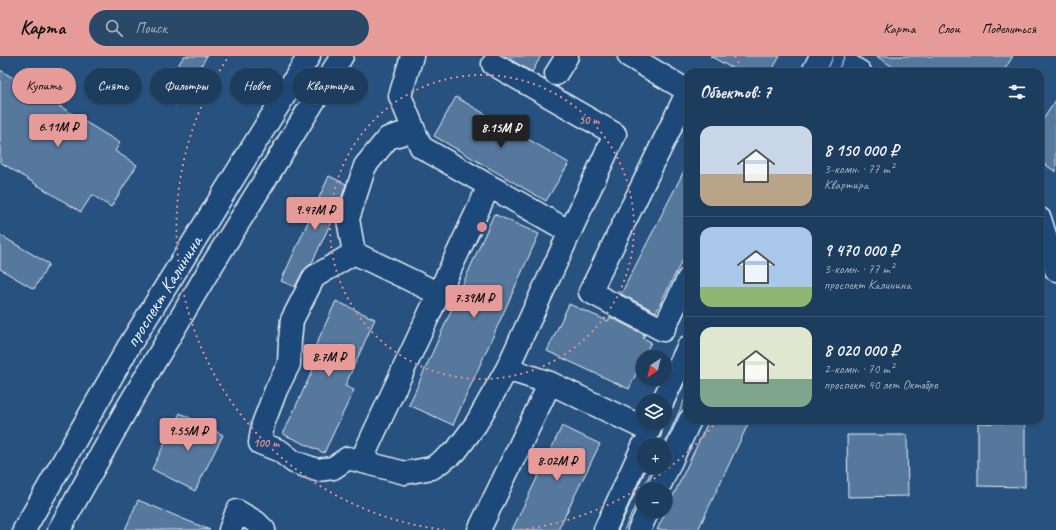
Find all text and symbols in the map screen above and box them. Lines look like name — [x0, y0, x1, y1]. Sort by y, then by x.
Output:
search box — [89, 10, 369, 46]
text: Карта — [20, 16, 65, 40]
icon: search — [103, 17, 125, 39]
text: Поиск — [135, 19, 167, 38]
text: Карта — [883, 20, 915, 37]
text: Слои — [937, 20, 960, 37]
text: Поделиться — [982, 20, 1036, 37]
chip: Купить — [12, 68, 76, 104]
chip: Снять — [84, 68, 142, 104]
chip: Фильтры — [150, 68, 222, 104]
chip: Новое — [230, 68, 284, 104]
chip: Квартира — [292, 68, 368, 104]
icon: filters — [1006, 81, 1028, 103]
text: Объектов: 7 — [700, 82, 771, 103]
text: 50 m — [579, 112, 600, 128]
pin: 6.11M ₽ — [21, 114, 95, 148]
pin: 8.15M ₽ — [464, 115, 538, 149]
text: 6.11M ₽ — [38, 119, 78, 135]
text: 8.15M ₽ — [481, 120, 521, 136]
text: 8 150 000 ₽ — [824, 140, 898, 161]
icon: home — [732, 142, 780, 190]
text: 3-комн. · 77 m² — [824, 161, 894, 177]
text: Квартира — [824, 177, 868, 193]
pin: 9.47M ₽ — [278, 197, 352, 231]
text: 9.47M ₽ — [295, 202, 335, 218]
centre of rings — [475, 220, 489, 234]
street label: проспект Калинина — [120, 230, 209, 352]
text: 9 470 000 ₽ — [824, 240, 898, 261]
icon: home — [732, 243, 780, 291]
text: 3-комн. · 77 m² — [824, 261, 894, 277]
text: проспект Калинина — [824, 277, 911, 293]
pin: 7.39M ₽ — [437, 285, 511, 319]
text: 7.39M ₽ — [454, 290, 494, 306]
text: 8 020 000 ₽ — [824, 340, 899, 361]
icon: home — [732, 343, 780, 391]
pin: 8.7M ₽ — [296, 344, 362, 378]
text: 8.7M ₽ — [312, 349, 346, 365]
north arrow — [636, 350, 672, 386]
map controls — [636, 350, 672, 518]
text: 2-комн. · 70 m² — [824, 361, 894, 377]
text: проспект 40 лет Октября — [824, 377, 937, 393]
button: layers — [636, 394, 672, 430]
pin: 9.55M ₽ — [151, 418, 225, 452]
text: 9.55M ₽ — [169, 423, 207, 439]
text: 100 m — [253, 435, 280, 451]
button: + — [636, 438, 672, 474]
pin: 8.02M ₽ — [520, 448, 594, 482]
text: 8.02M ₽ — [537, 453, 577, 469]
button: − — [636, 482, 672, 518]

